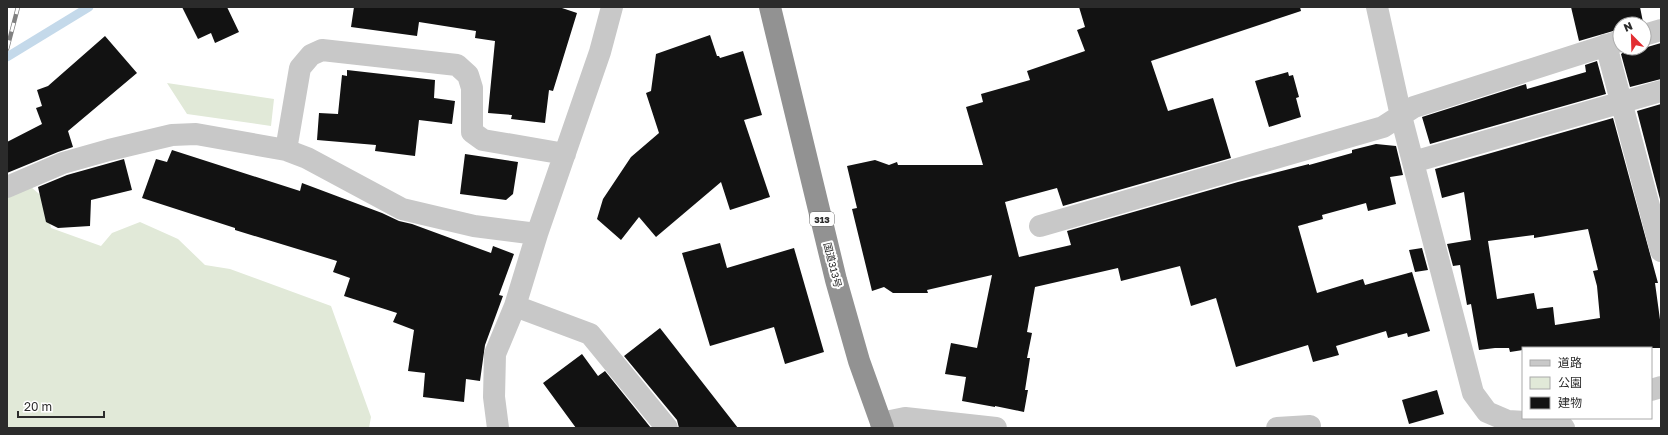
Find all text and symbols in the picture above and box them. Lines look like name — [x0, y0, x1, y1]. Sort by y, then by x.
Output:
north arrow — [1612, 16, 1652, 56]
text: N — [1622, 19, 1634, 34]
road number: 313 — [810, 212, 834, 226]
street label: 国道313号 — [822, 241, 844, 289]
legend — [1522, 347, 1652, 419]
text: 道路 — [1558, 355, 1582, 370]
text: 公園 — [1558, 375, 1582, 390]
scale bar — [18, 393, 104, 419]
text: 建物 — [1558, 395, 1582, 410]
text: 20 m — [24, 399, 52, 414]

